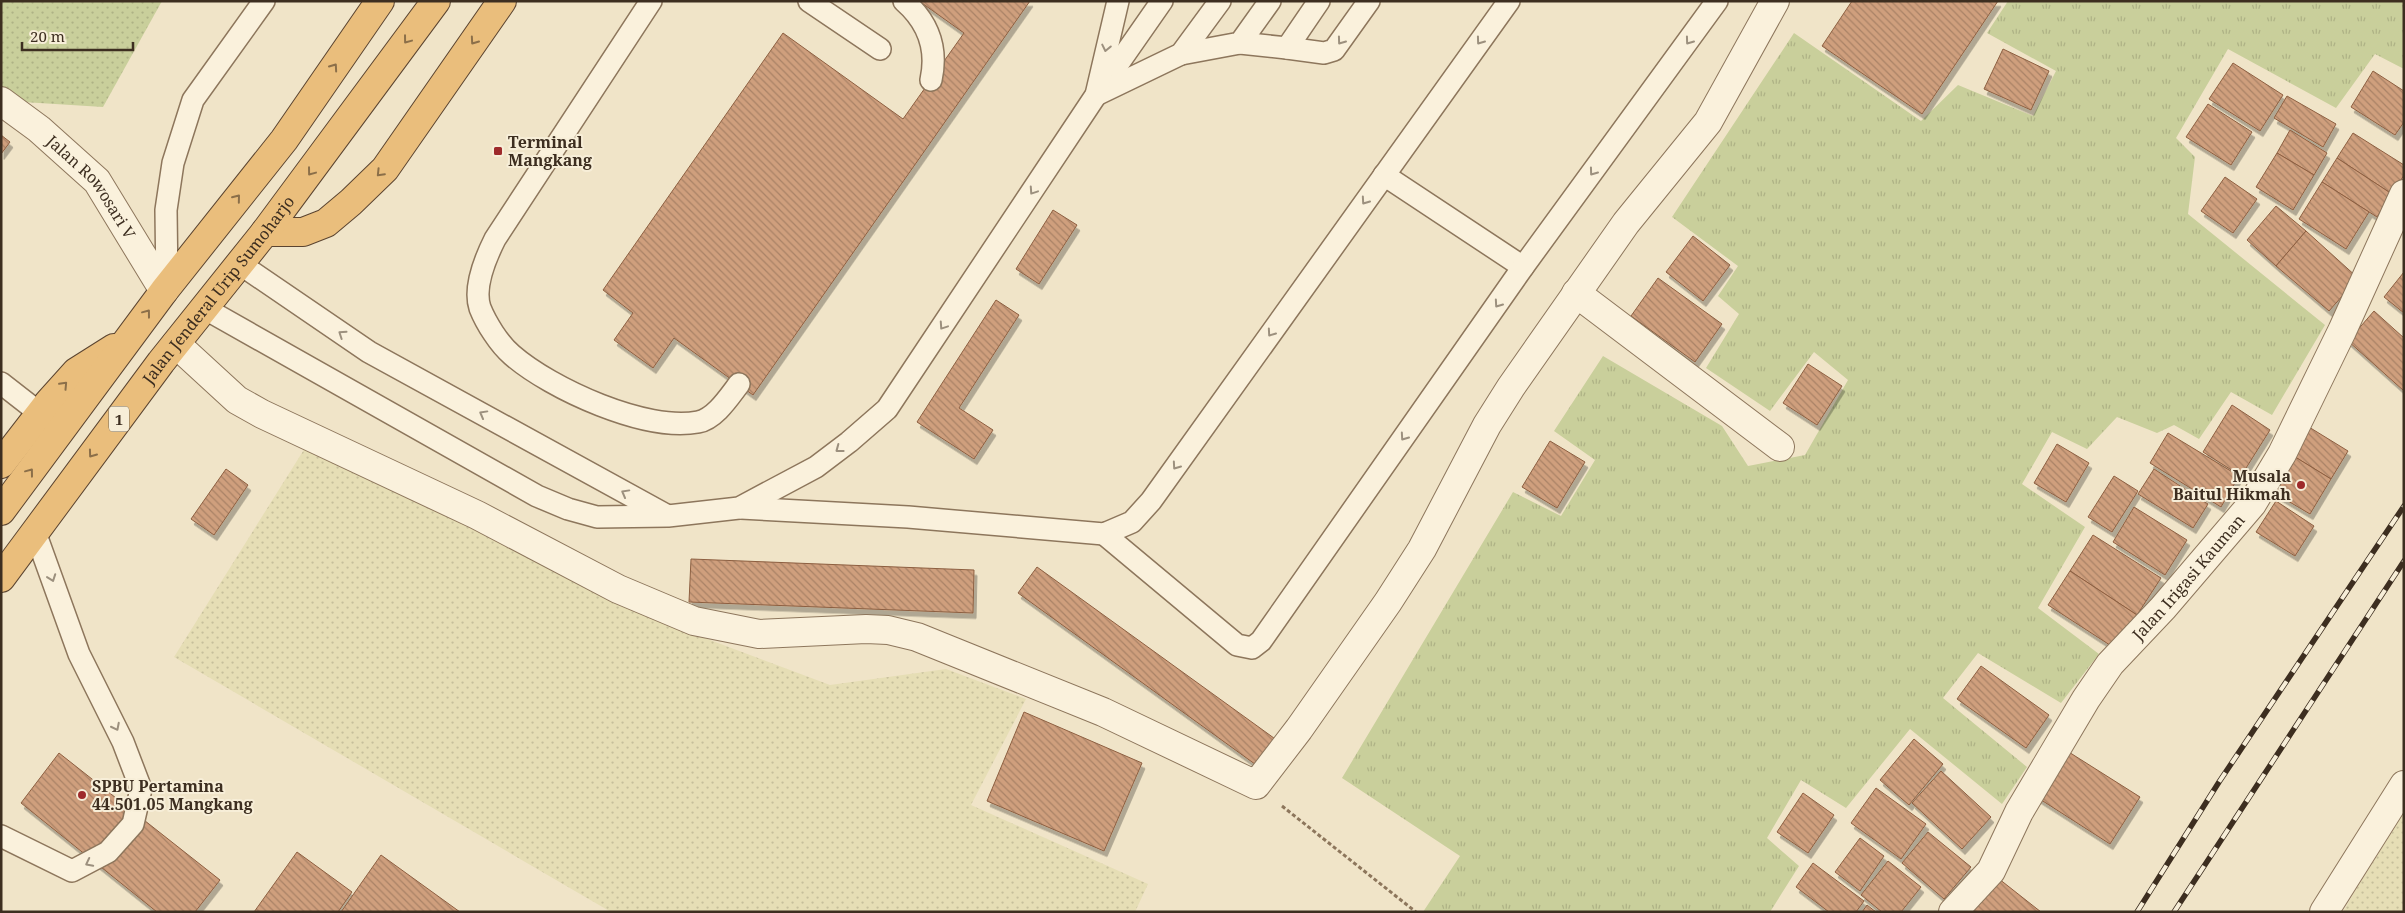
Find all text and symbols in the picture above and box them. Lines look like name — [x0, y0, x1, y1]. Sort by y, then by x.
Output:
scale bar — [22, 20, 134, 52]
text: 20 m — [30, 26, 65, 46]
one-way arrow — [404, 34, 413, 44]
one-way arrow — [471, 35, 480, 45]
one-way arrow — [1338, 35, 1347, 45]
one-way arrow — [1477, 35, 1486, 45]
one-way arrow — [1686, 35, 1694, 44]
one-way arrow — [1101, 44, 1112, 53]
one-way arrow — [328, 63, 337, 73]
street label: Jalan Rowosari V — [41, 129, 141, 243]
place label: Terminal Mangkang — [508, 131, 592, 171]
marker: Terminal Mangkang — [492, 145, 504, 157]
one-way arrow — [308, 166, 317, 176]
one-way arrow — [1590, 166, 1599, 176]
one-way arrow — [377, 168, 386, 177]
one-way arrow — [1030, 185, 1039, 194]
street label: Jalan Jenderal Urip Sumoharjo — [137, 191, 299, 389]
one-way arrow — [232, 194, 241, 203]
one-way arrow — [1362, 195, 1371, 205]
one-way arrow — [1495, 298, 1504, 307]
one-way arrow — [142, 310, 150, 319]
one-way arrow — [940, 320, 949, 330]
one-way arrow — [1268, 328, 1277, 337]
one-way arrow — [338, 331, 348, 340]
one-way arrow — [58, 381, 67, 390]
road number: 1 — [109, 406, 129, 432]
one-way arrow — [479, 411, 488, 421]
one-way arrow — [1401, 431, 1410, 440]
one-way arrow — [836, 444, 845, 453]
one-way arrow — [90, 448, 98, 457]
one-way arrow — [1173, 460, 1182, 470]
place label: Musala Baitul Hikmah — [2173, 465, 2291, 505]
one-way arrow — [24, 468, 33, 478]
marker: Musala Baitul Hikmah — [2295, 479, 2307, 491]
one-way arrow — [622, 489, 631, 499]
street label: Jalan Irigasi Kauman — [2126, 509, 2250, 646]
one-way arrow — [46, 573, 56, 582]
one-way arrow — [110, 722, 120, 731]
place label: SPBU Pertamina 44.501.05 Mangkang — [92, 775, 253, 815]
marker: SPBU Pertamina 44.501.05 Mangkang — [76, 789, 88, 801]
one-way arrow — [85, 857, 94, 867]

